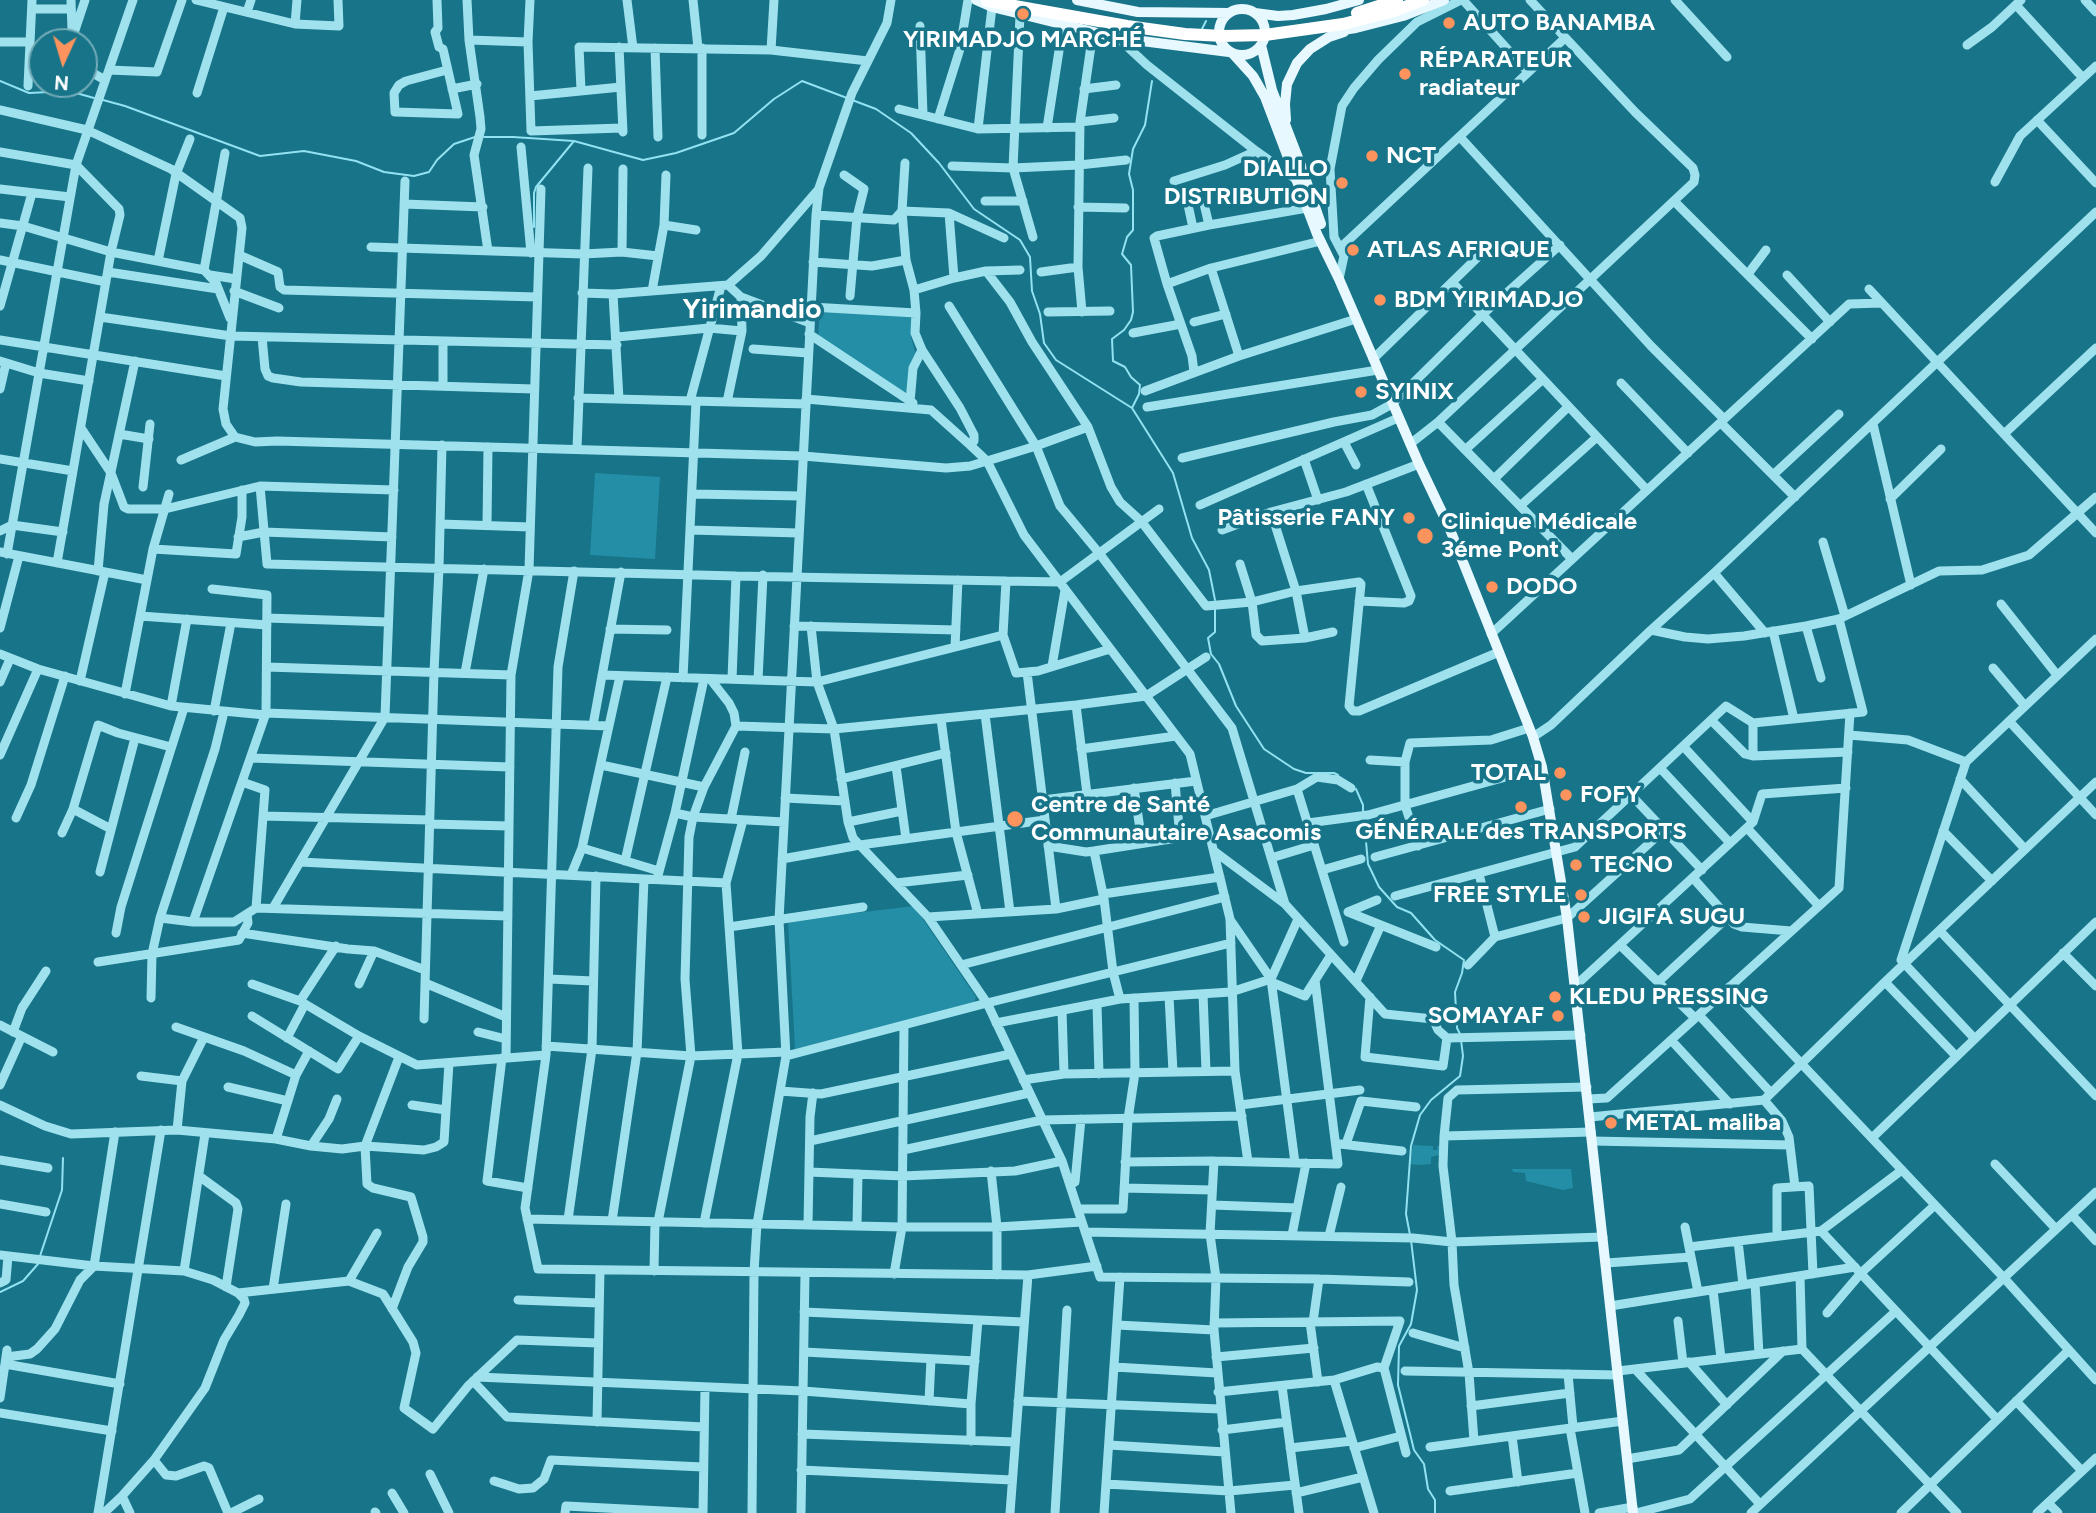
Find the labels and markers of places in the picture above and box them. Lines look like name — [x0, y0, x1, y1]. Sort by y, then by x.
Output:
marker: YIRIMADJO MARCHÉ — [1015, 6, 1031, 22]
place label: AUTO BANAMBA — [1463, 9, 1655, 37]
marker: AUTO BANAMBA — [1441, 15, 1457, 31]
place label: YIRIMADJO MARCHÉ — [903, 26, 1143, 54]
place label: RÉPARATEUR radiateur — [1419, 46, 1572, 102]
marker: RÉPARATEUR radiateur — [1397, 66, 1413, 82]
place label: NCT — [1386, 142, 1436, 170]
marker: NCT — [1364, 148, 1380, 164]
place label: DIALLO DISTRIBUTION — [1164, 155, 1328, 211]
marker: DIALLO DISTRIBUTION — [1334, 175, 1350, 191]
place label: ATLAS AFRIQUE — [1367, 236, 1550, 264]
marker: ATLAS AFRIQUE — [1345, 242, 1361, 258]
place label: BDM YIRIMADJO — [1394, 286, 1583, 314]
marker: BDM YIRIMADJO — [1372, 292, 1388, 308]
place label: SYINIX — [1375, 378, 1454, 406]
marker: SYINIX — [1353, 384, 1369, 400]
place label: Pâtisserie FANY — [1218, 504, 1395, 532]
place label: Clinique Médicale 3éme Pont — [1441, 508, 1637, 564]
marker: Pâtisserie FANY — [1401, 510, 1417, 526]
marker: Clinique Médicale 3éme Pont — [1415, 526, 1435, 546]
place label: DODO — [1506, 573, 1577, 601]
marker: DODO — [1484, 579, 1500, 595]
place label: TOTAL — [1471, 759, 1546, 787]
marker: TOTAL — [1552, 765, 1568, 781]
place label: FOFY — [1580, 781, 1641, 809]
marker: FOFY — [1558, 787, 1574, 803]
place label: Centre de Santé Communautaire Asacomis — [1031, 791, 1321, 847]
marker: GÉNÉRALE des TRANSPORTS — [1513, 799, 1529, 815]
marker: Centre de Santé Communautaire Asacomis — [1005, 809, 1025, 829]
place label: GÉNÉRALE des TRANSPORTS — [1355, 818, 1687, 846]
place label: TECNO — [1590, 851, 1673, 879]
marker: TECNO — [1568, 857, 1584, 873]
place label: FREE STYLE — [1433, 881, 1567, 909]
marker: FREE STYLE — [1573, 887, 1589, 903]
place label: JIGIFA SUGU — [1598, 903, 1745, 931]
marker: JIGIFA SUGU — [1576, 909, 1592, 925]
place label: KLEDU PRESSING — [1569, 983, 1768, 1011]
marker: KLEDU PRESSING — [1547, 989, 1563, 1005]
place label: SOMAYAF — [1428, 1002, 1544, 1030]
marker: SOMAYAF — [1550, 1008, 1566, 1024]
place label: METAL maliba — [1625, 1109, 1781, 1137]
marker: METAL maliba — [1603, 1115, 1619, 1131]

